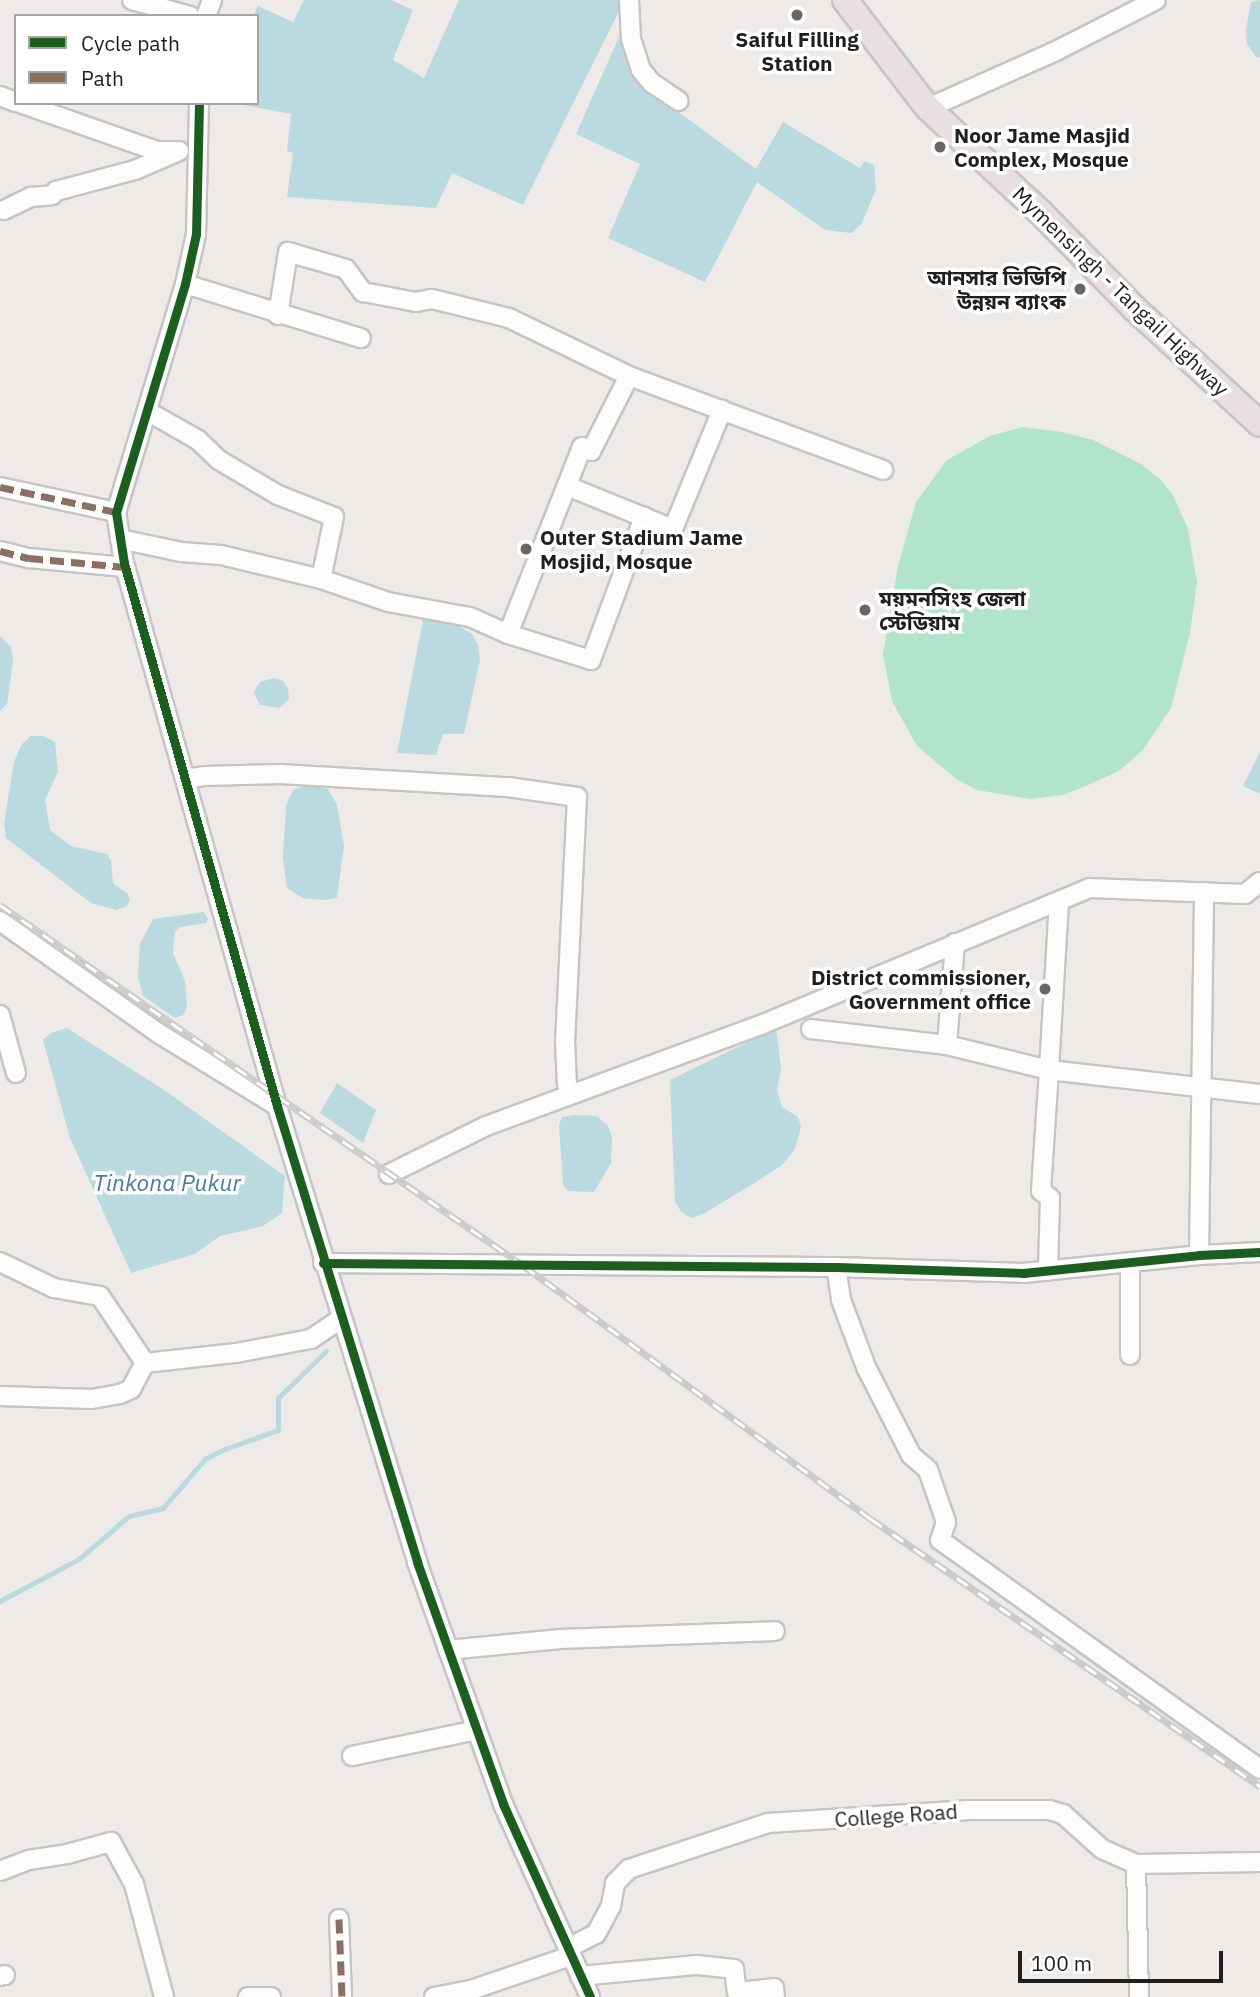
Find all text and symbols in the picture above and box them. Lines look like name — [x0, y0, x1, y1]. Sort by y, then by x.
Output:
marker: Saiful Filling Station — [789, 7, 805, 23]
legend — [14, 14, 259, 105]
place label: Saiful Filling Station — [735, 26, 859, 76]
text: Cycle path — [81, 29, 180, 57]
text: Path — [81, 64, 124, 92]
place label: Noor Jame Masjid Complex, Mosque — [954, 122, 1130, 172]
marker: Noor Jame Masjid Complex, Mosque — [932, 139, 948, 155]
street label: Mymensingh - Tangail Highway — [1008, 181, 1234, 401]
place label: আনসার ভিডিপি উন্নয়ন ব্যাংক — [927, 264, 1066, 314]
marker: আনসার ভিডিপি উন্নয়ন ব্যাংক — [1072, 281, 1088, 297]
place label: Outer Stadium Jame Mosjid, Mosque — [540, 524, 743, 574]
marker: Outer Stadium Jame Mosjid, Mosque — [518, 541, 534, 557]
place label: ময়মনসিংহ জেলা স্টেডিয়াম — [879, 585, 1026, 635]
marker: ময়মনসিংহ জেলা স্টেডিয়াম — [857, 602, 873, 618]
place label: District commissioner, Government office — [811, 964, 1031, 1014]
marker: District commissioner, Government office — [1037, 981, 1053, 997]
water label: Tinkona Pukur — [93, 1168, 241, 1196]
street label: College Road — [834, 1798, 958, 1832]
scale bar — [1022, 1938, 1227, 1982]
text: 100 m — [1031, 1949, 1092, 1977]

